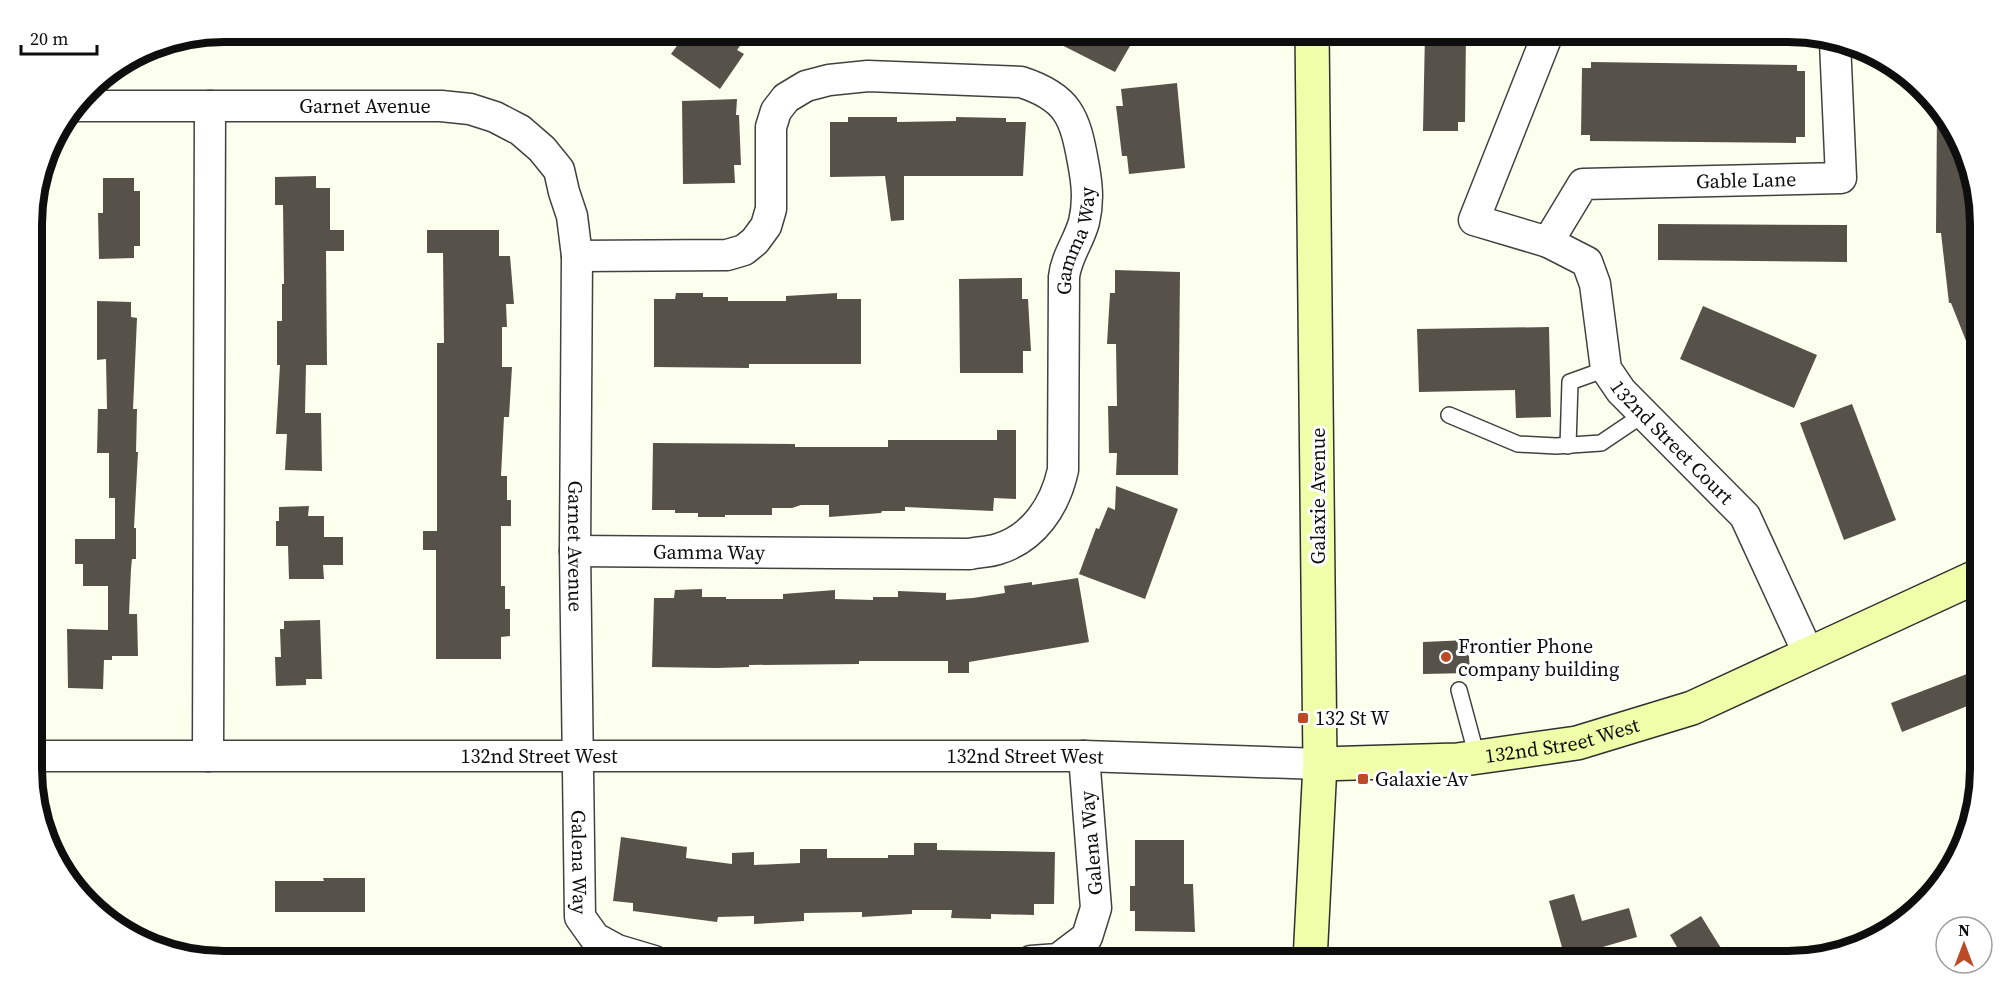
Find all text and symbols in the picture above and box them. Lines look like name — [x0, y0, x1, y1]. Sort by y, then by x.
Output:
scale bar — [21, 18, 98, 56]
text: 20 m — [30, 26, 68, 51]
street label: Garnet Avenue — [299, 92, 431, 120]
street label: Gable Lane — [1696, 165, 1797, 195]
street label: Gamma Way — [1050, 185, 1101, 295]
street label: 132nd Street Court — [1603, 374, 1740, 511]
street label: Galaxie Avenue — [1304, 428, 1332, 564]
street label: Garnet Avenue — [561, 480, 590, 612]
street label: Gamma Way — [653, 538, 766, 566]
place label: Frontier Phone company building — [1458, 632, 1619, 683]
marker: Frontier Phone company building — [1439, 650, 1453, 664]
place label: 132 St W — [1315, 704, 1390, 732]
marker: 132 St W — [1296, 711, 1310, 725]
street label: 132nd Street West — [1483, 711, 1643, 770]
street label: 132nd Street West — [460, 742, 618, 770]
street label: 132nd Street West — [946, 742, 1105, 771]
place label: Galaxie Av — [1375, 765, 1468, 793]
marker: Galaxie Av — [1356, 772, 1370, 786]
street label: Galena Way — [1072, 789, 1109, 896]
street label: Galena Way — [565, 810, 594, 915]
north arrow — [1934, 915, 1994, 975]
text: N — [1958, 919, 1970, 941]

